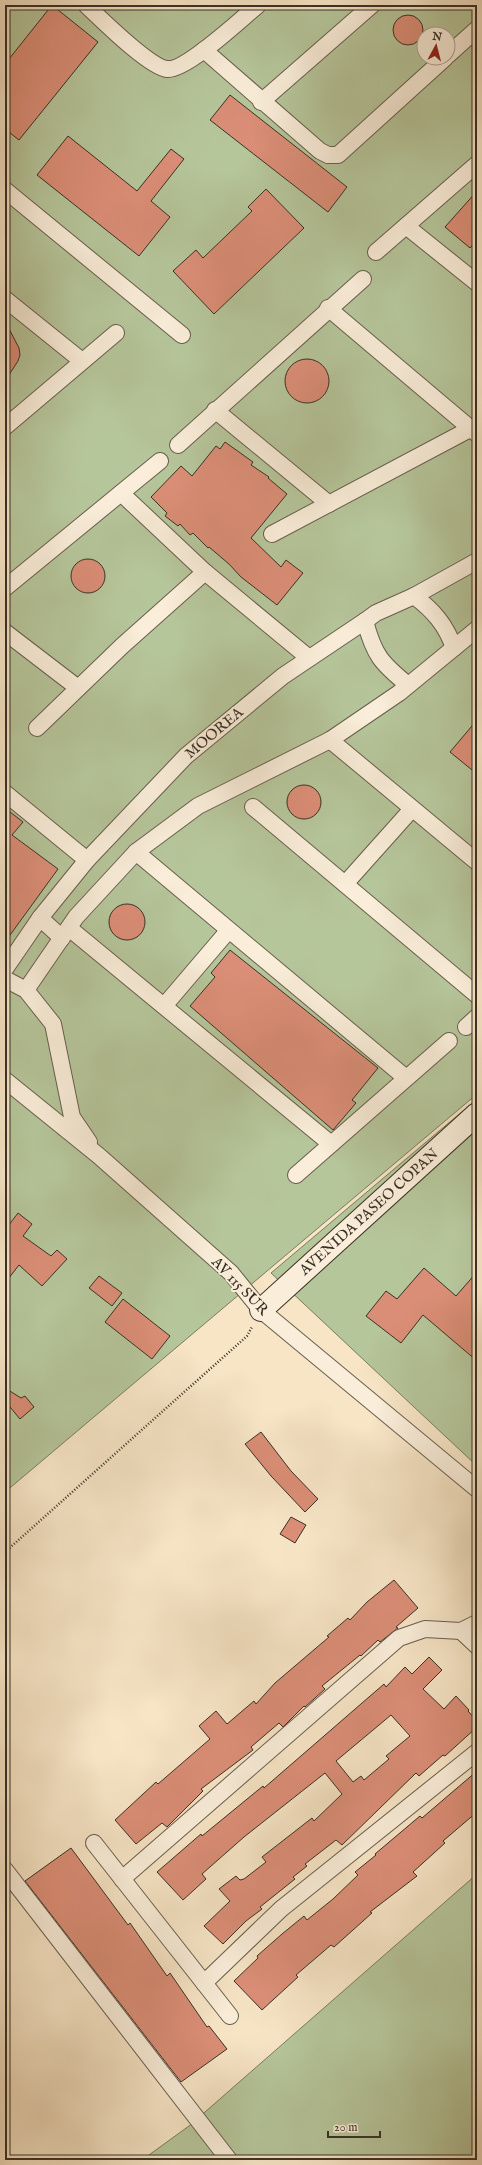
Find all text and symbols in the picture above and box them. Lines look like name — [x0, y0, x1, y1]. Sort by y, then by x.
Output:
north arrow — [416, 26, 456, 66]
text: N — [431, 29, 443, 45]
street label: MOOREA — [181, 703, 248, 763]
street label: AVENIDA PASEO COPAN — [295, 1144, 443, 1280]
street label: AV 115 SUR — [207, 1252, 273, 1320]
scale bar — [328, 2113, 380, 2139]
text: 20 m — [334, 2120, 357, 2135]

